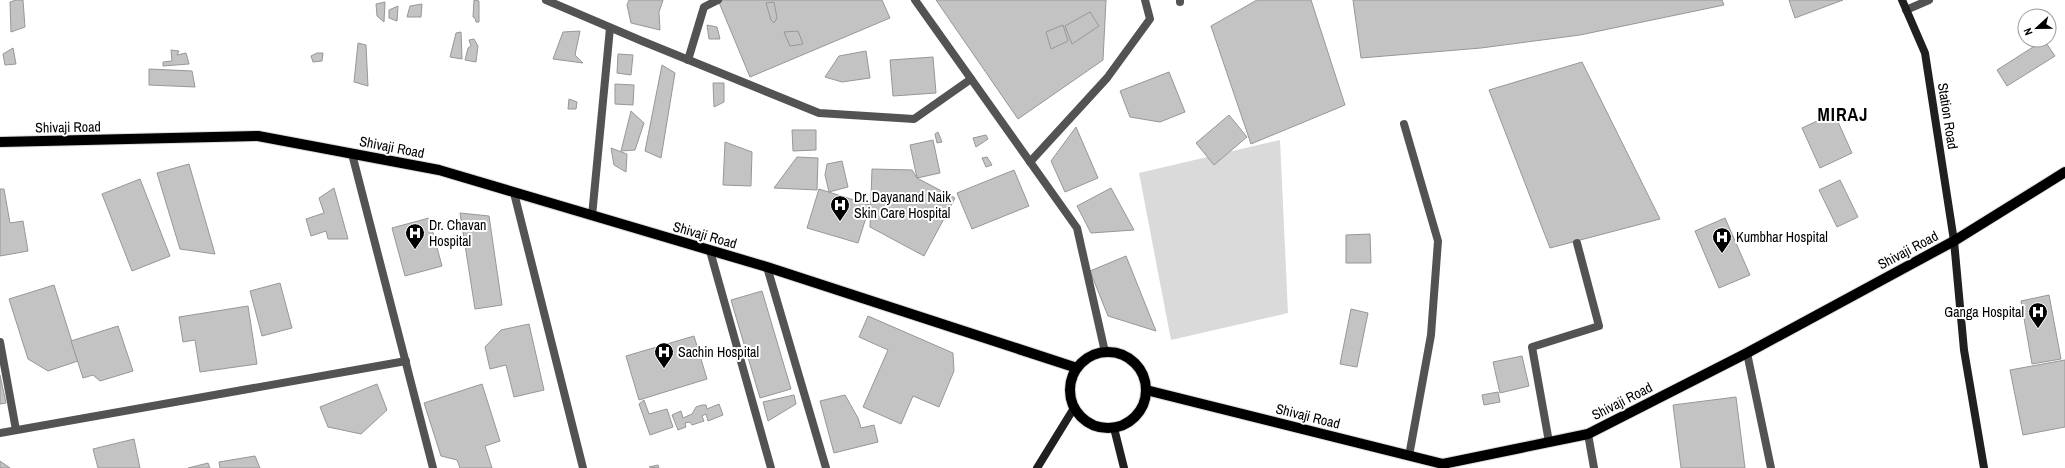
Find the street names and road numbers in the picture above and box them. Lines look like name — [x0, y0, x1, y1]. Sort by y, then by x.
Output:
street label: Station Road — [1934, 81, 1962, 151]
street label: Shivaji Road — [35, 117, 101, 137]
street label: Shivaji Road — [358, 132, 426, 162]
street label: Shivaji Road — [671, 217, 739, 253]
street label: Shivaji Road — [1875, 227, 1941, 273]
street label: Shivaji Road — [1589, 378, 1655, 424]
street label: Shivaji Road — [1274, 399, 1342, 433]

